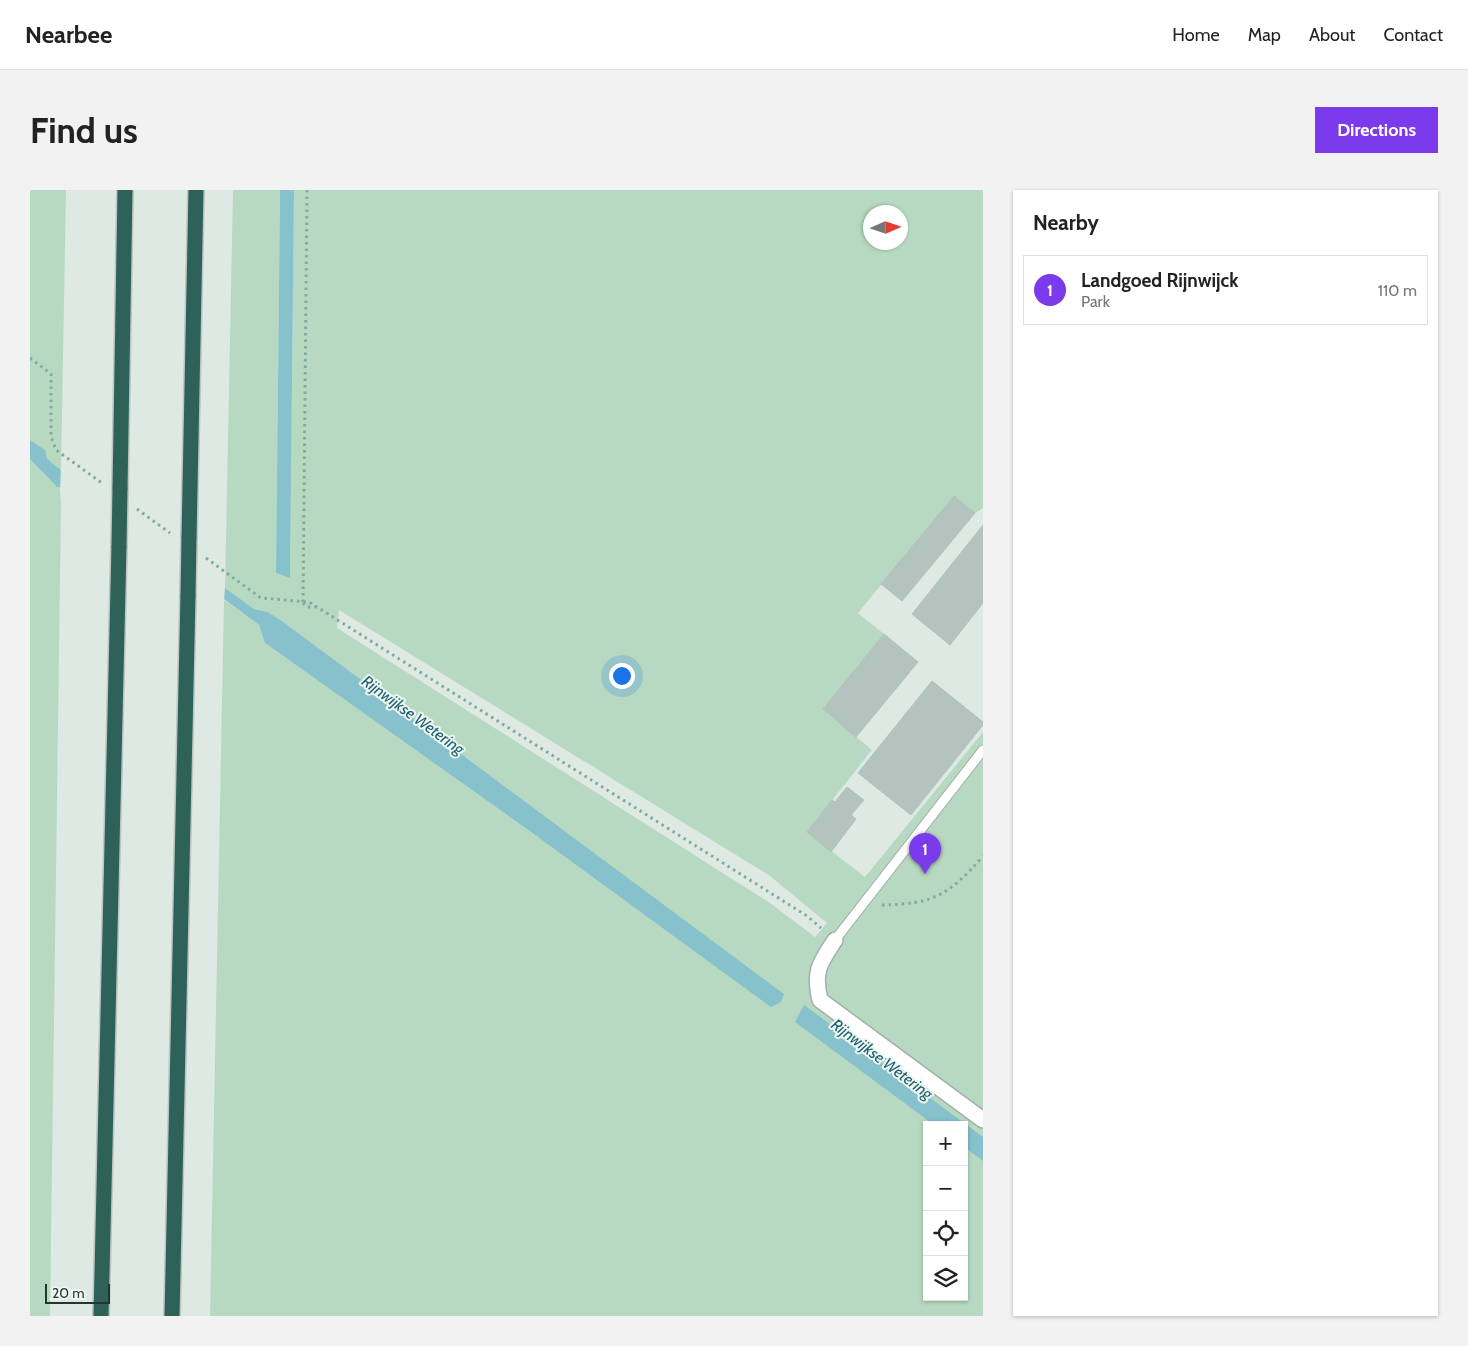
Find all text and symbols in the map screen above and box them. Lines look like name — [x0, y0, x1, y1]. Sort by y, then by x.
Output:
text: Nearbee — [25, 20, 112, 49]
text: Home — [1172, 24, 1220, 46]
text: Map — [1248, 24, 1281, 46]
text: About — [1309, 24, 1355, 46]
text: Contact — [1383, 24, 1443, 46]
button: Directions — [1315, 107, 1438, 153]
text: Find us — [30, 109, 138, 152]
north arrow — [863, 205, 908, 250]
text: Nearby — [1033, 210, 1099, 235]
text: Landgoed Rijnwijck — [1081, 269, 1238, 292]
text: 1 — [1047, 281, 1053, 300]
text: 110 m — [1378, 281, 1417, 300]
text: Park — [1081, 292, 1110, 311]
your location — [609, 663, 635, 689]
water label: Rijnwijkse Wetering — [358, 671, 468, 759]
pin: 1 — [909, 833, 941, 874]
water label: Rijnwijkse Wetering — [828, 1015, 937, 1104]
map controls — [923, 1121, 968, 1301]
button: + — [923, 1121, 968, 1166]
button: − — [923, 1166, 968, 1211]
button: locate — [923, 1211, 968, 1256]
button: layers — [923, 1256, 968, 1301]
scale bar — [45, 1281, 110, 1304]
text: 20 m — [52, 1284, 85, 1302]

